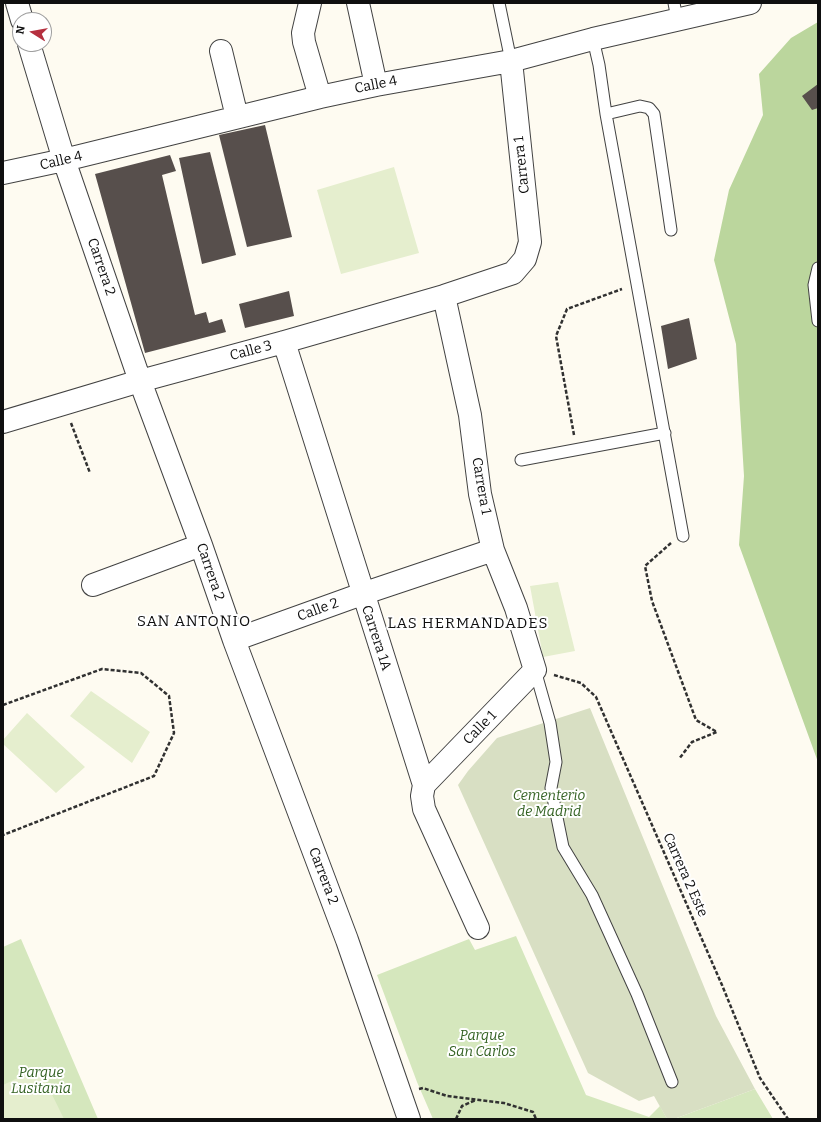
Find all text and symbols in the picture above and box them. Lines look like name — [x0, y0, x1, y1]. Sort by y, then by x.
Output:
north arrow — [12, 12, 52, 52]
text: N — [14, 24, 28, 35]
street label: Calle 4 — [353, 73, 399, 97]
street label: Carrera 1 — [511, 135, 533, 195]
street label: Calle 4 — [38, 148, 84, 174]
street label: Carrera 2 — [83, 236, 119, 298]
street label: Calle 3 — [228, 337, 274, 365]
street label: Carrera 1 — [468, 456, 494, 516]
street label: Carrera 2 — [192, 541, 228, 603]
street label: Calle 2 — [295, 595, 341, 625]
street label: Carrera 1A — [358, 603, 394, 673]
district label: SAN ANTONIO — [137, 613, 251, 631]
district label: LAS HERMANDADES — [388, 615, 548, 633]
street label: Calle 1 — [460, 708, 500, 748]
park label: Cementerio de Madrid — [513, 788, 585, 820]
street label: Carrera 2 Este — [659, 830, 711, 920]
street label: Carrera 2 — [304, 845, 342, 907]
park label: Parque San Carlos — [448, 1028, 516, 1060]
park label: Parque Lusitania — [11, 1065, 71, 1098]

